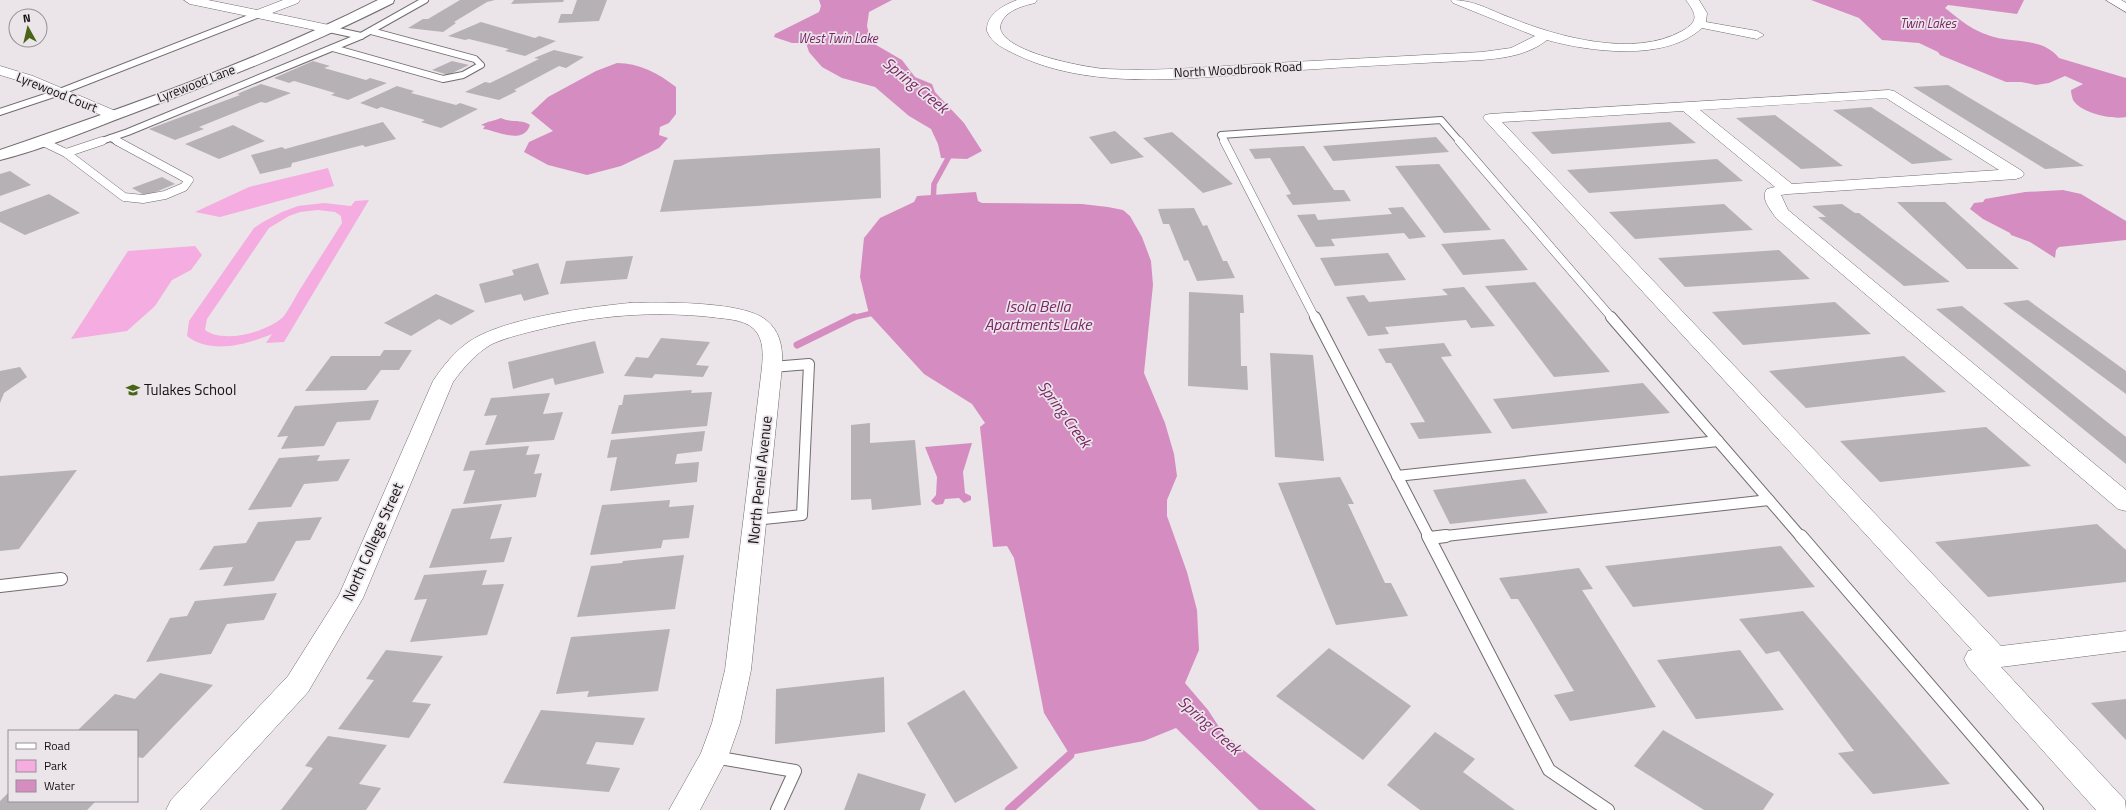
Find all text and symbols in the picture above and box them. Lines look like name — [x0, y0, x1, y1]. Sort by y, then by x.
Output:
north arrow — [8, 8, 48, 48]
text: N — [22, 10, 31, 27]
water label: Twin Lakes — [1900, 13, 1957, 33]
water label: West Twin Lake — [798, 28, 879, 48]
water label: Spring Creek — [878, 51, 955, 120]
street label: North Woodbrook Road — [1173, 56, 1303, 82]
street label: Lyrewood Lane — [154, 59, 238, 107]
street label: Lyrewood Court — [13, 67, 101, 118]
water label: Isola Bella Apartments Lake — [984, 294, 1093, 336]
water label: Spring Creek — [1032, 375, 1099, 454]
place label: Tulakes School — [144, 378, 236, 401]
school or university icon: Tulakes School — [125, 382, 141, 398]
street label: North Peniel Avenue — [741, 415, 778, 545]
street label: North College Street — [336, 478, 409, 605]
water label: Spring Creek — [1173, 690, 1248, 761]
legend — [8, 730, 138, 802]
text: Road — [44, 736, 70, 755]
text: Park — [44, 756, 67, 775]
text: Water — [44, 776, 75, 795]

